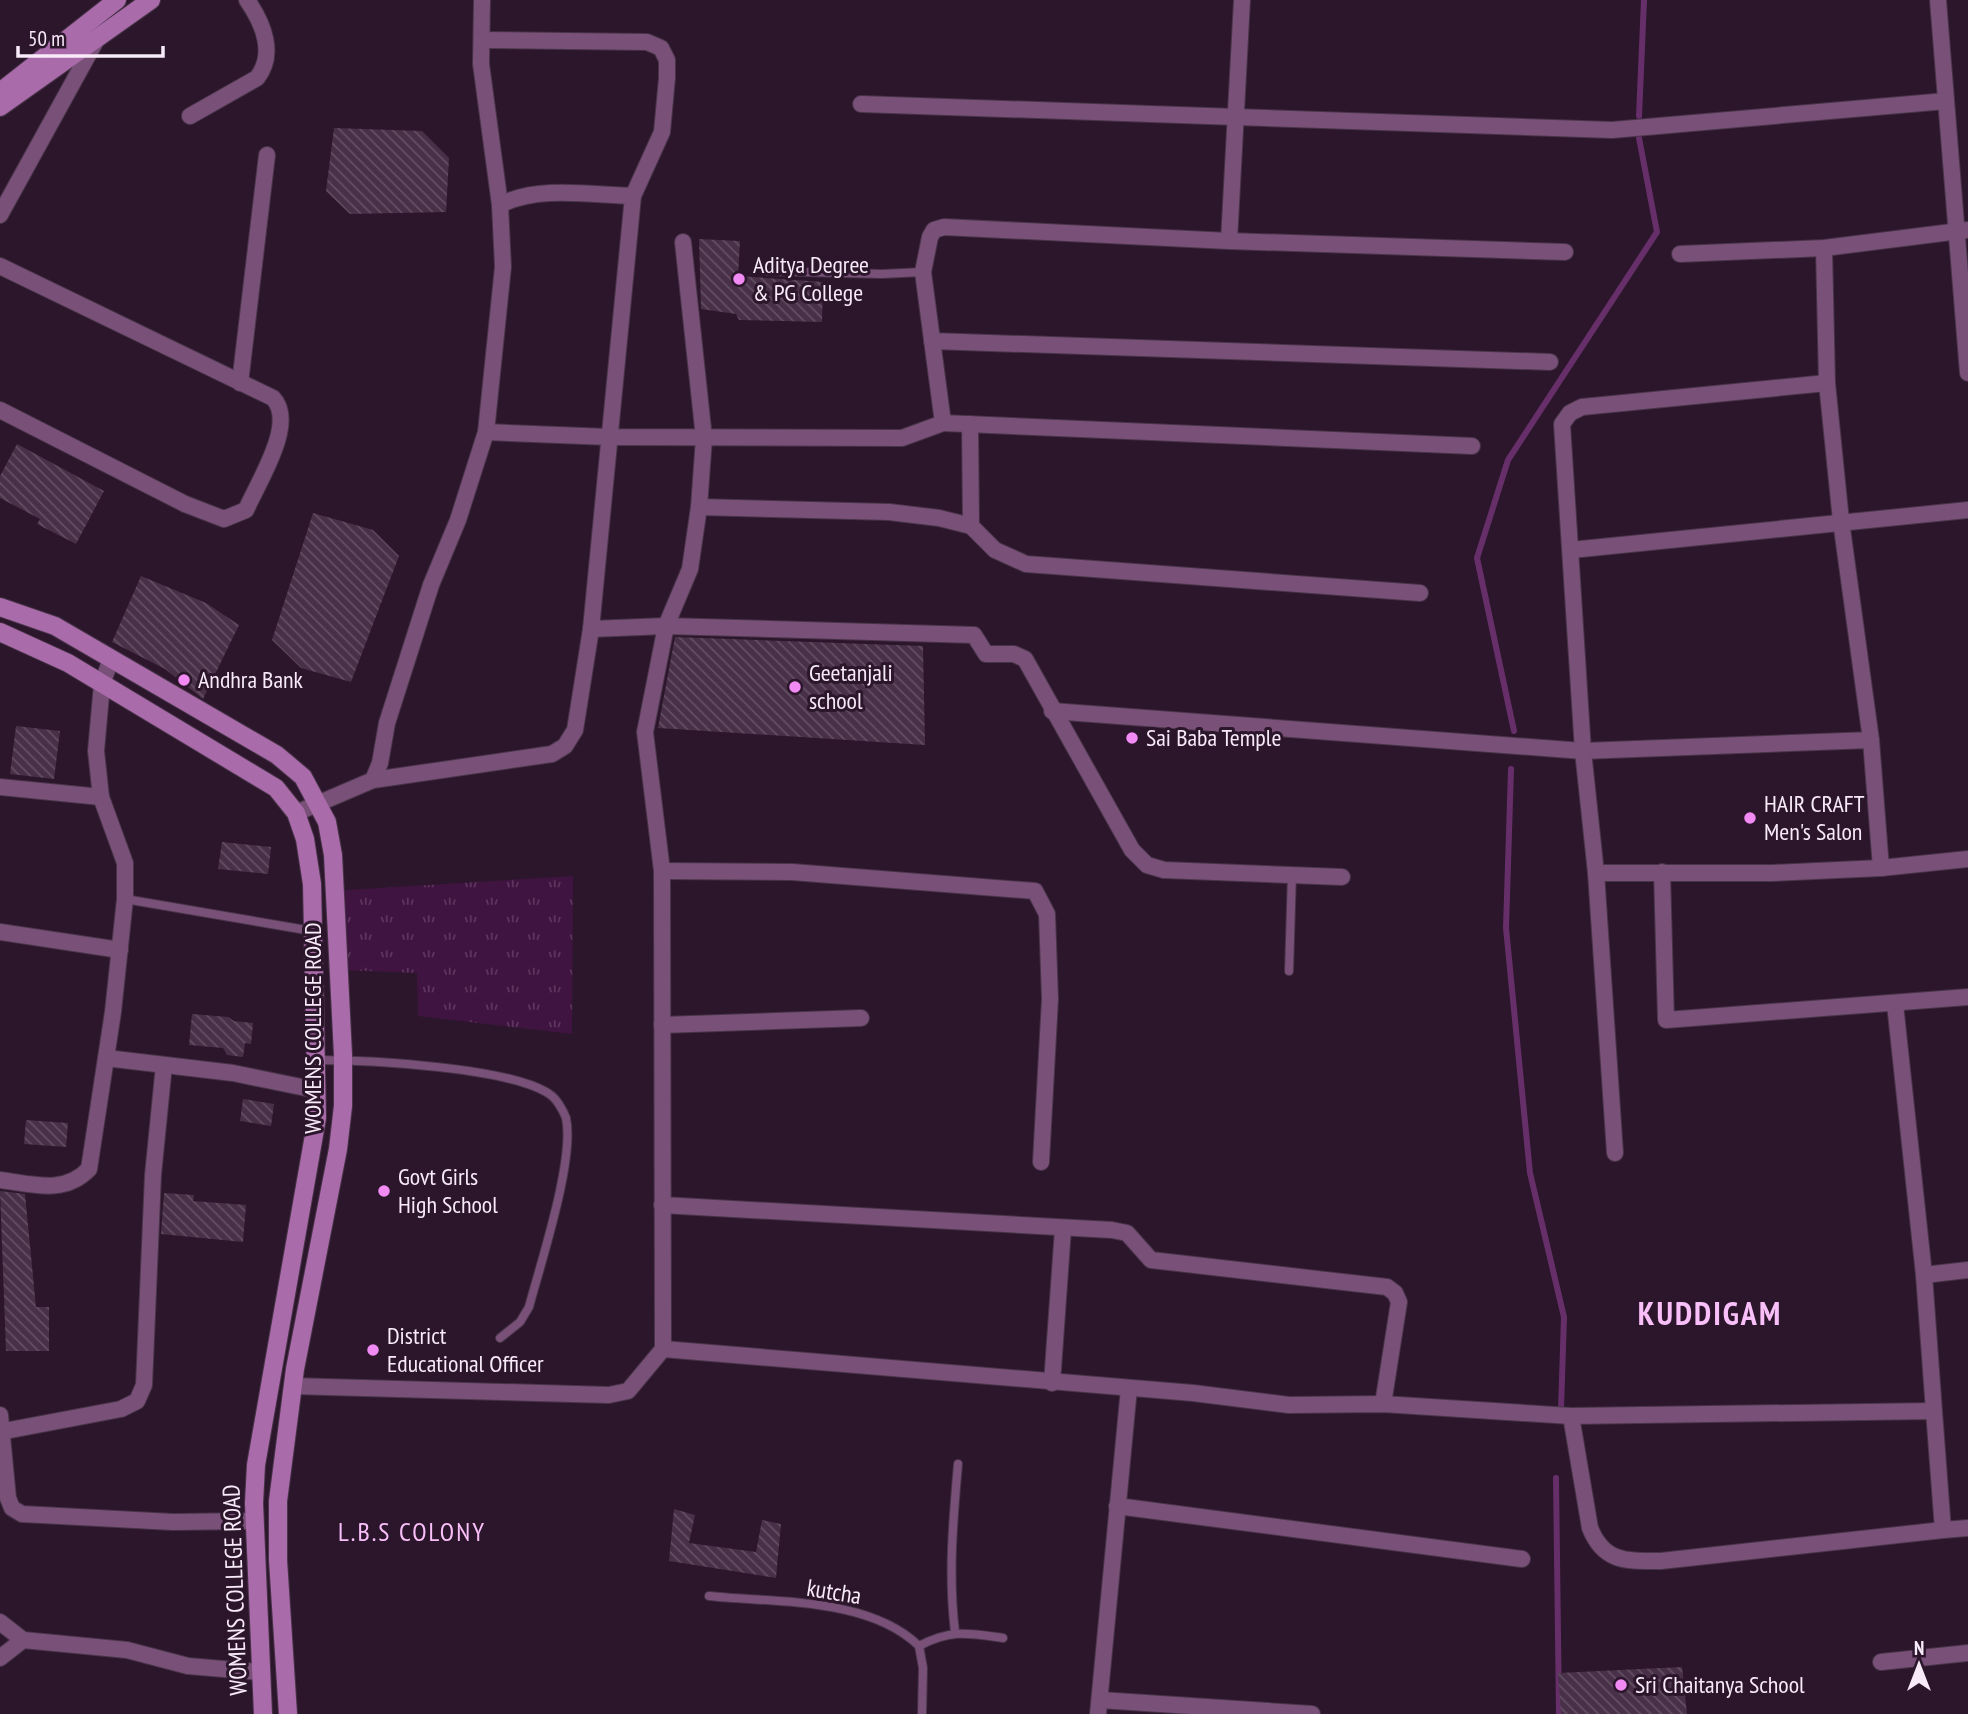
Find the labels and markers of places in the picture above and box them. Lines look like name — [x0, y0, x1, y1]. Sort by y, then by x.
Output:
place label: Aditya Degree & PG College — [753, 249, 869, 308]
marker: Aditya Degree & PG College — [731, 271, 747, 287]
place label: Geetanjali school — [809, 657, 893, 716]
place label: Andhra Bank — [198, 664, 304, 695]
marker: Andhra Bank — [176, 672, 192, 688]
marker: Geetanjali school — [787, 679, 803, 695]
place label: Sai Baba Temple — [1146, 722, 1281, 753]
marker: Sai Baba Temple — [1124, 730, 1140, 746]
place label: HAIR CRAFT Men's Salon — [1764, 788, 1865, 847]
marker: HAIR CRAFT Men's Salon — [1742, 810, 1758, 826]
place label: Govt Girls High School — [398, 1161, 498, 1220]
marker: Govt Girls High School — [376, 1183, 392, 1199]
place label: District Educational Officer — [387, 1320, 544, 1379]
marker: District Educational Officer — [365, 1342, 381, 1358]
place label: Sri Chaitanya School — [1635, 1669, 1805, 1700]
marker: Sri Chaitanya School — [1613, 1677, 1629, 1693]

